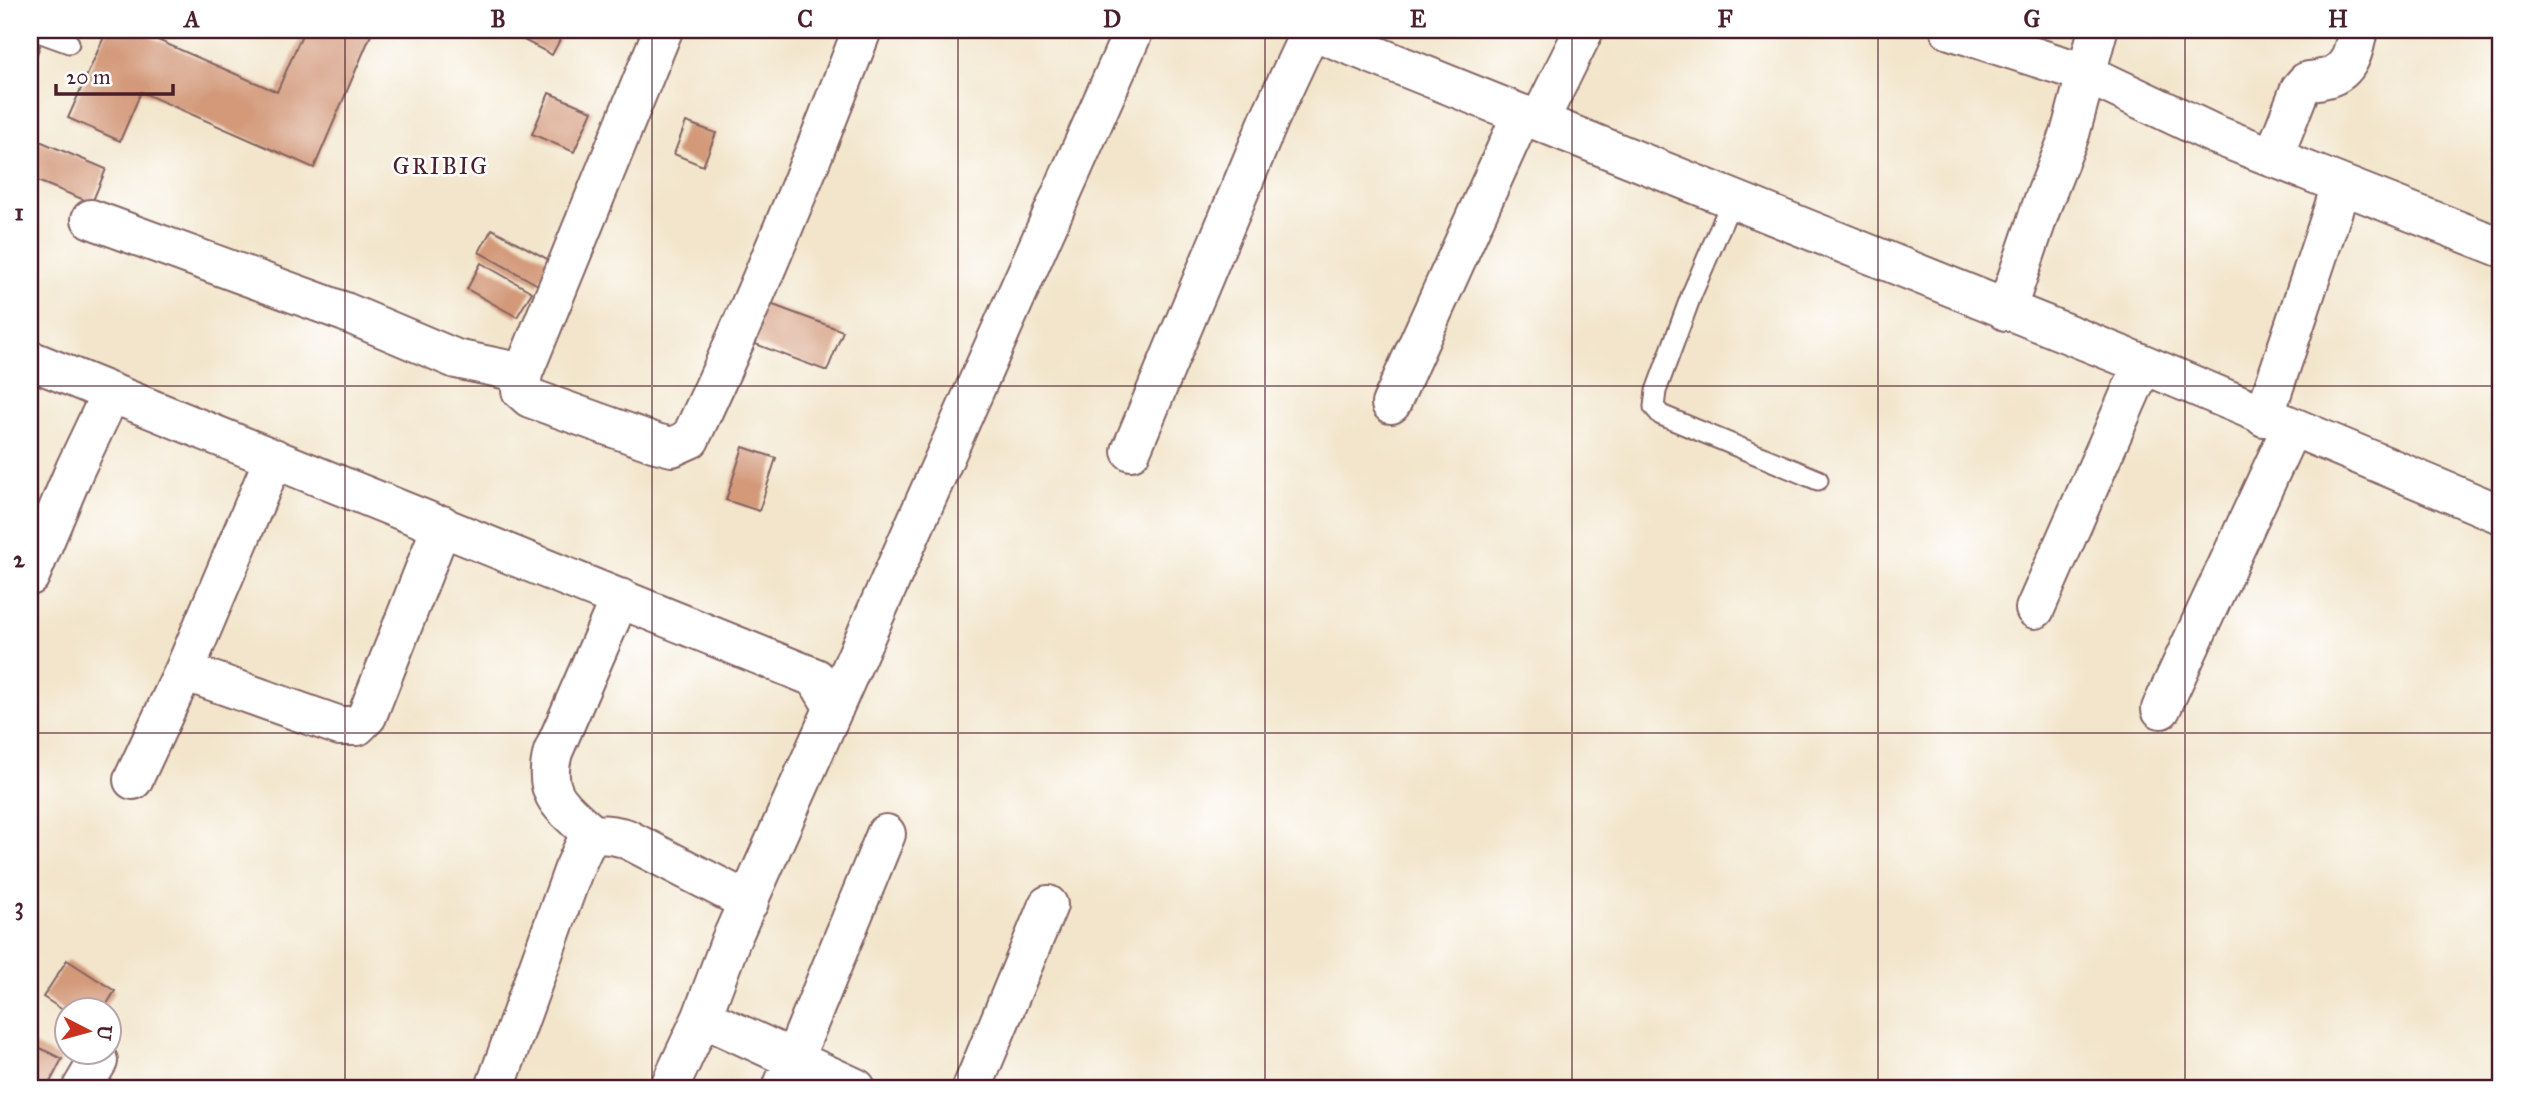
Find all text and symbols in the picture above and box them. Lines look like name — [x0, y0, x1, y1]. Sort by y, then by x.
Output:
text: A — [182, 5, 200, 33]
text: B — [490, 5, 506, 33]
text: C — [797, 5, 813, 33]
text: D — [1103, 5, 1121, 33]
text: E — [1410, 5, 1427, 33]
text: F — [1717, 5, 1733, 33]
text: G — [2024, 5, 2041, 33]
text: H — [2328, 5, 2348, 33]
scale bar — [56, 52, 173, 96]
text: 20 m — [66, 64, 111, 90]
district label: GRIBIG — [393, 152, 489, 180]
text: 1 — [14, 198, 24, 226]
text: 2 — [13, 545, 25, 573]
text: 3 — [14, 892, 24, 921]
north arrow — [52, 996, 122, 1066]
text: U — [92, 1024, 117, 1042]

